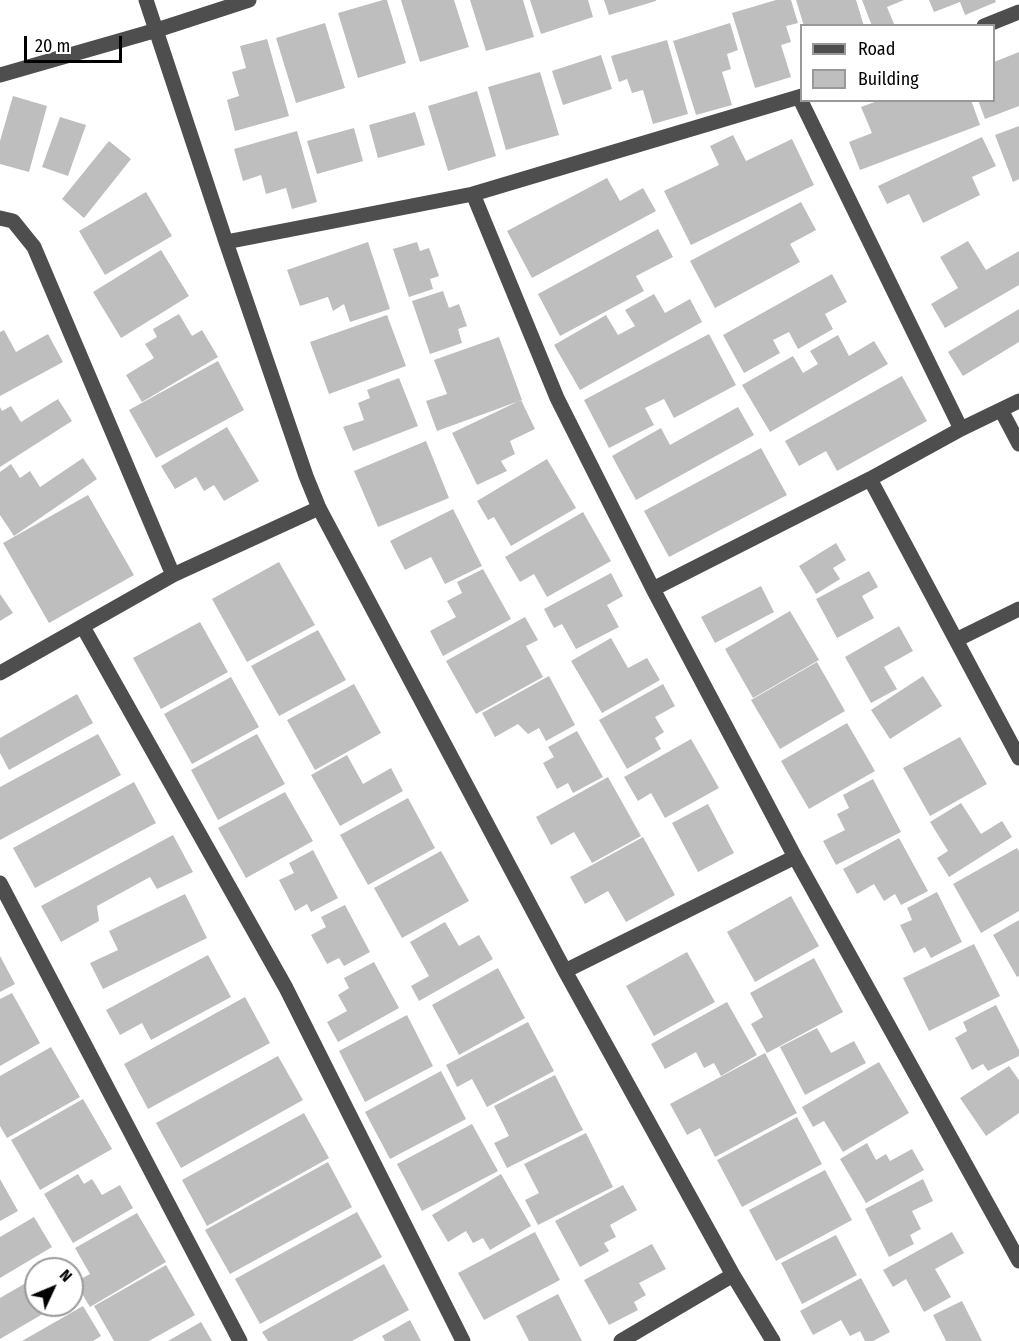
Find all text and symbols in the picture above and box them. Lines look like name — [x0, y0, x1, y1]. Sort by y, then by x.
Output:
scale bar — [27, 24, 124, 62]
legend — [800, 24, 995, 102]
text: 20 m — [35, 35, 70, 57]
text: Road — [858, 38, 895, 60]
text: Building — [858, 68, 919, 90]
north arrow — [24, 1257, 84, 1317]
text: N — [56, 1265, 76, 1286]

